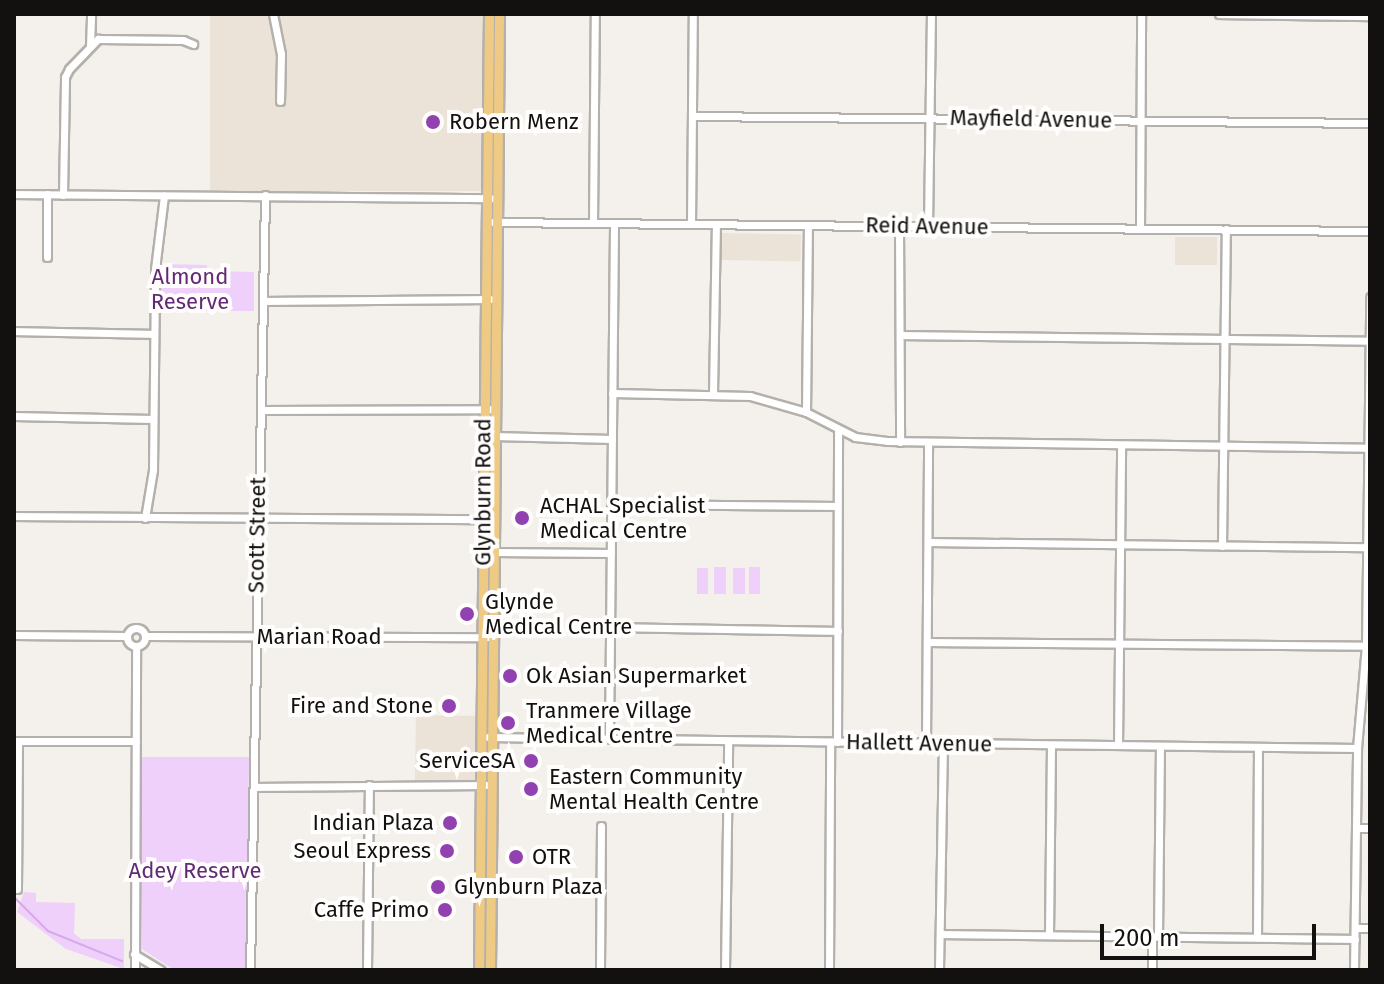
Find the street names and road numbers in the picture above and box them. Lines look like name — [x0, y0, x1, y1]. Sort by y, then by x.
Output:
street label: Mayfield Avenue — [950, 104, 1112, 134]
street label: Reid Avenue — [865, 212, 989, 240]
street label: Glynburn Road — [470, 418, 496, 566]
street label: Scott Street — [243, 477, 271, 593]
street label: Marian Road — [256, 624, 382, 650]
street label: Hallett Avenue — [846, 729, 992, 757]

